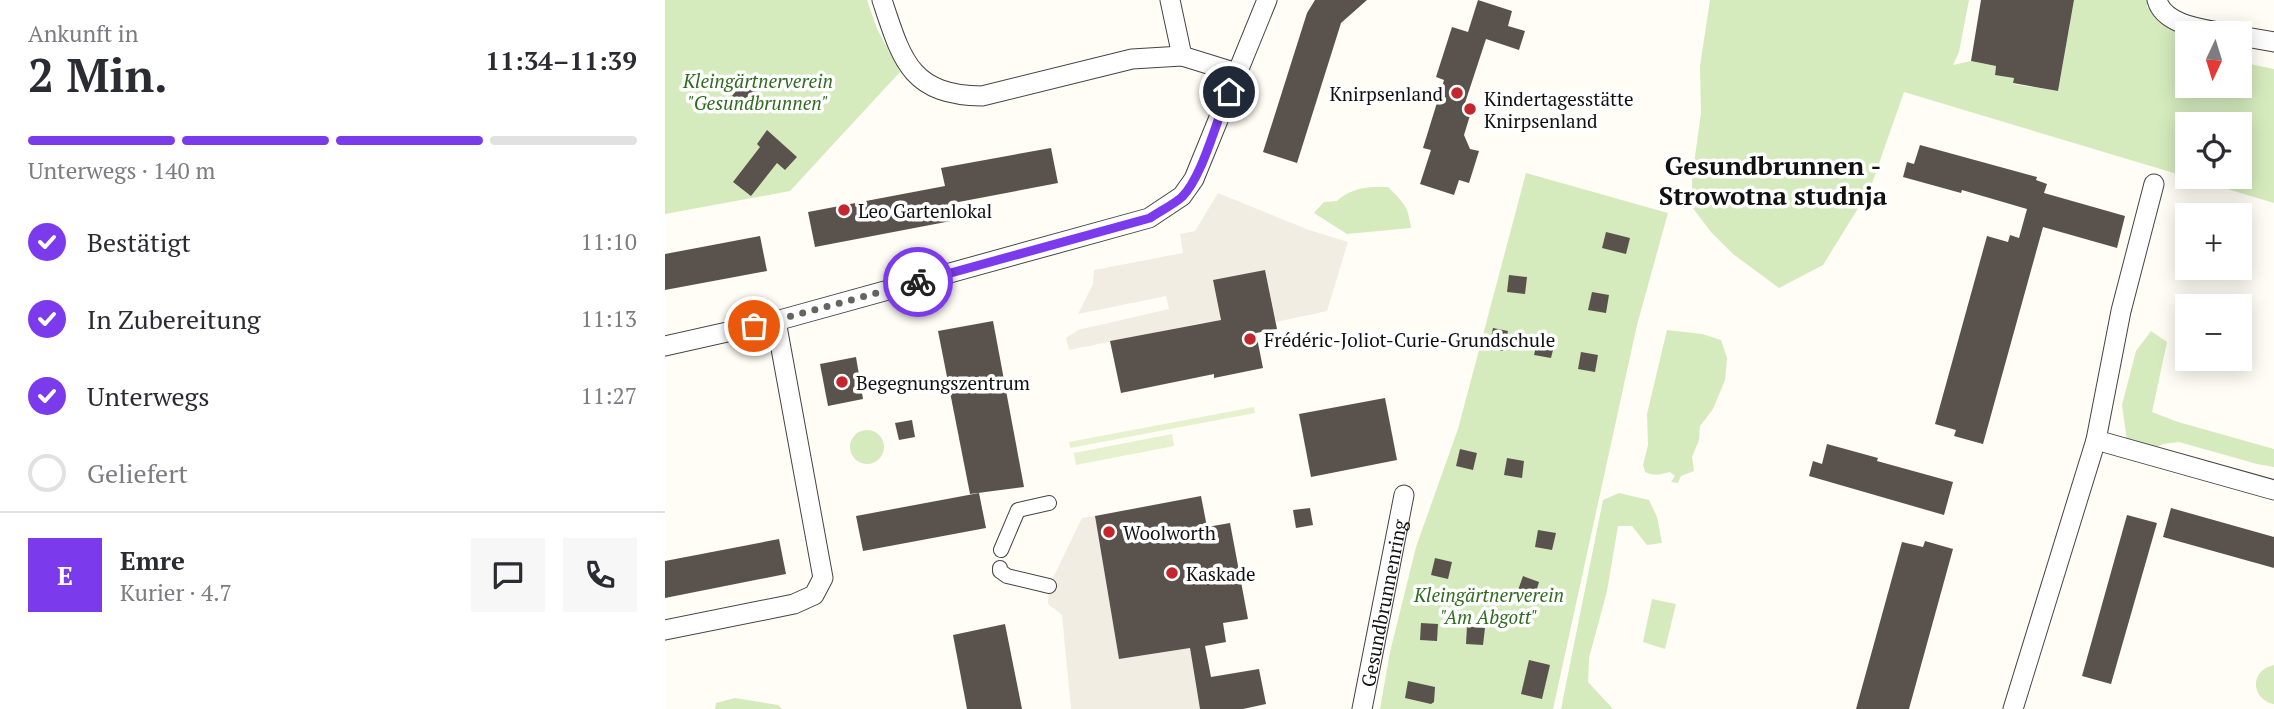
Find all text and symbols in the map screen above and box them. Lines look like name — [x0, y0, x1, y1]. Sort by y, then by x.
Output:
text: Ankunft in — [28, 18, 138, 49]
north arrow — [2175, 21, 2252, 98]
map controls — [2175, 21, 2252, 371]
text: 11:34–11:39 — [485, 43, 637, 77]
text: 2 Min. — [28, 44, 168, 105]
pin — [1199, 62, 1259, 122]
park label: Kleingärtnerverein "Gesundbrunnen" — [682, 68, 833, 115]
icon: home — [1210, 73, 1248, 111]
place label: Knirpsenland — [1329, 81, 1443, 106]
marker: Knirpsenland — [1449, 85, 1465, 101]
place label: Kindertagesstätte Knirpsenland — [1484, 86, 1634, 133]
marker: Kindertagesstätte Knirpsenland — [1462, 101, 1478, 117]
button: locate — [2175, 112, 2252, 189]
district label: Gesundbrunnen - Strowotna studnja — [1659, 148, 1888, 212]
text: Unterwegs · 140 m — [28, 155, 215, 186]
place label: Leo Gartenlokal — [858, 198, 992, 223]
marker: Leo Gartenlokal — [836, 202, 852, 218]
button: + — [2175, 203, 2252, 280]
icon: check — [28, 223, 66, 261]
text: Bestätigt — [87, 225, 191, 259]
text: 11:10 — [580, 226, 637, 257]
courier — [883, 247, 953, 317]
icon: bike — [899, 263, 937, 301]
button: − — [2175, 294, 2252, 371]
pin — [724, 296, 784, 356]
icon: check — [28, 300, 66, 338]
text: In Zubereitung — [87, 302, 261, 336]
text: 11:13 — [580, 303, 637, 334]
icon: bag — [735, 307, 773, 345]
place label: Frédéric-Joliot-Curie-Grundschule — [1264, 327, 1555, 352]
marker: Frédéric-Joliot-Curie-Grundschule — [1242, 331, 1258, 347]
place label: Begegnungszentrum — [856, 370, 1031, 395]
marker: Begegnungszentrum — [834, 374, 850, 390]
icon: check — [28, 377, 66, 415]
text: Unterwegs — [87, 379, 210, 413]
text: 11:27 — [580, 380, 637, 411]
text: Geliefert — [87, 456, 188, 490]
street label: Gesundbrunnenring — [1354, 516, 1412, 689]
place label: Woolworth — [1123, 520, 1216, 545]
marker: Woolworth — [1101, 524, 1117, 540]
button: chat — [471, 538, 545, 612]
button: phone — [563, 538, 637, 612]
text: Emre — [120, 543, 185, 577]
text: E — [57, 558, 73, 592]
place label: Kaskade — [1186, 561, 1256, 586]
marker: Kaskade — [1164, 565, 1180, 581]
text: Kurier · 4.7 — [120, 577, 232, 608]
park label: Kleingärtnerverein "Am Abgott" — [1413, 582, 1564, 629]

